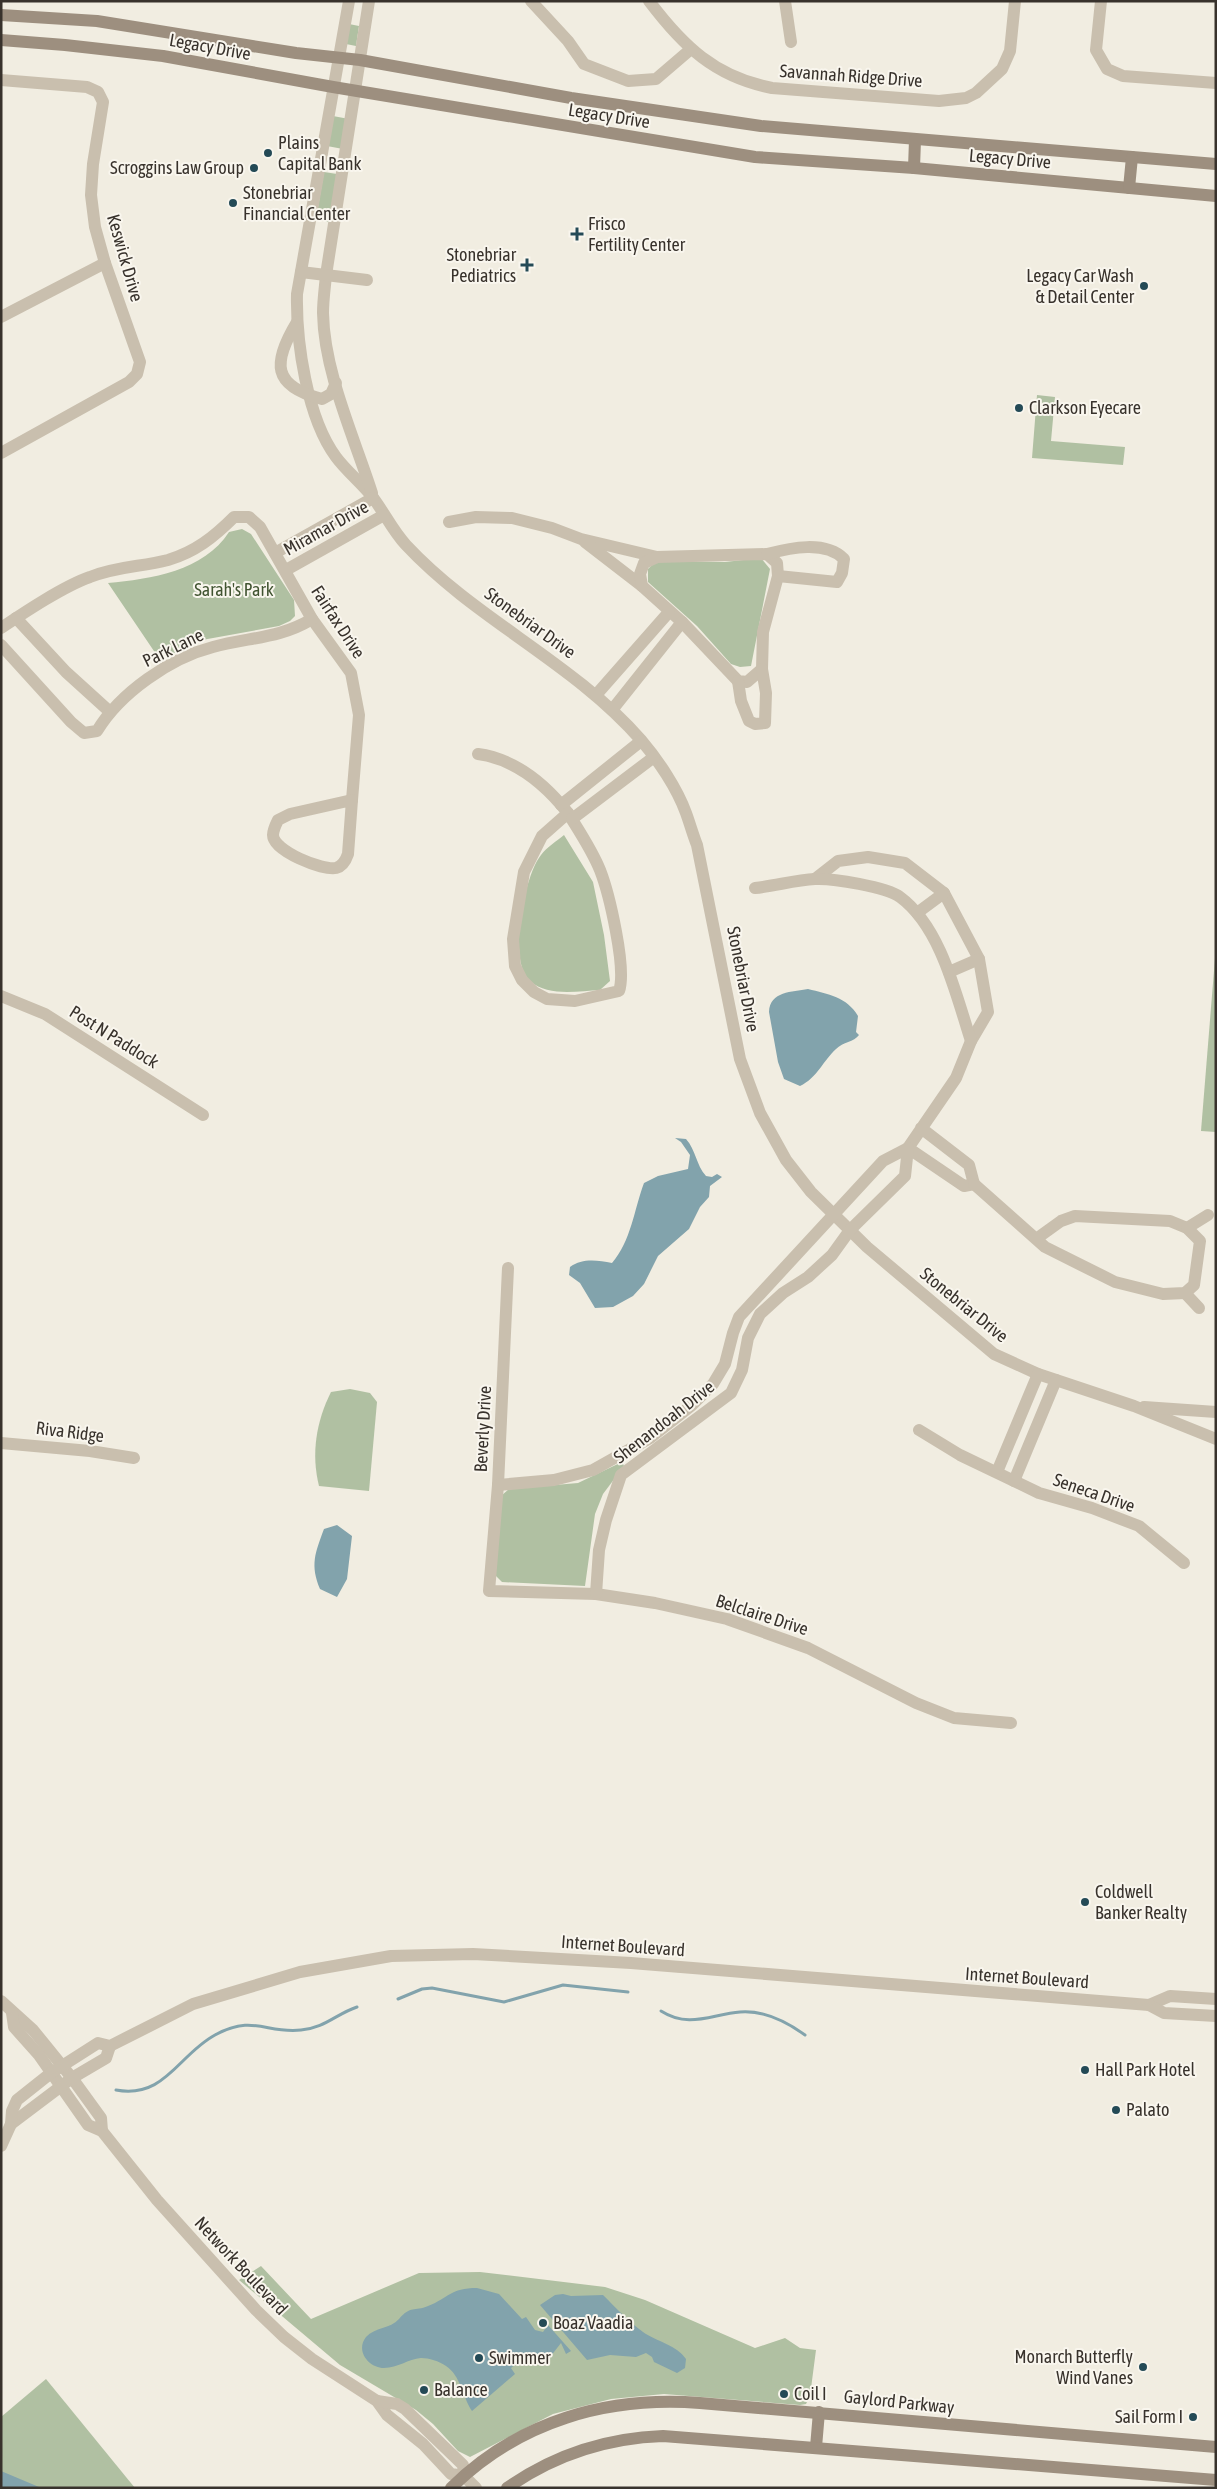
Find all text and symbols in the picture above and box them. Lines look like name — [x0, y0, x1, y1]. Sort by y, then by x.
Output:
street label: Legacy Drive — [168, 29, 252, 64]
street label: Savannah Ridge Drive — [779, 60, 923, 91]
street label: Legacy Drive — [567, 99, 651, 132]
place label: Plains Capital Bank — [278, 132, 362, 174]
street label: Legacy Drive — [968, 144, 1052, 173]
marker: Plains Capital Bank — [262, 147, 274, 159]
place label: Scroggins Law Group — [110, 157, 244, 178]
marker: Scroggins Law Group — [248, 162, 260, 174]
place label: Stonebriar Financial Center — [243, 182, 351, 224]
marker: Stonebriar Financial Center — [227, 197, 239, 209]
street label: Keswick Drive — [103, 212, 148, 304]
place label: Frisco Fertility Center — [588, 213, 686, 255]
marker: Frisco Fertility Center — [570, 227, 584, 241]
place label: Stonebriar Pediatrics — [446, 244, 517, 286]
marker: Stonebriar Pediatrics — [520, 258, 534, 272]
place label: Legacy Car Wash & Detail Center — [1026, 265, 1135, 307]
marker: Legacy Car Wash & Detail Center — [1138, 280, 1150, 292]
place label: Clarkson Eyecare — [1029, 397, 1141, 418]
marker: Clarkson Eyecare — [1013, 402, 1025, 414]
street label: Miramar Drive — [280, 496, 372, 559]
park label: Sarah's Park — [194, 579, 274, 600]
street label: Fairfax Drive — [307, 581, 370, 662]
street label: Stonebriar Drive — [481, 583, 580, 663]
street label: Park Lane — [139, 624, 206, 671]
street label: Stonebriar Drive — [723, 924, 764, 1033]
street label: Post N Paddock — [66, 1001, 163, 1072]
street label: Stonebriar Drive — [916, 1263, 1012, 1346]
street label: Shenandoah Drive — [609, 1376, 718, 1467]
street label: Beverly Drive — [470, 1385, 495, 1473]
street label: Riva Ridge — [35, 1417, 105, 1446]
street label: Seneca Drive — [1051, 1469, 1138, 1516]
street label: Belclaire Drive — [713, 1590, 811, 1639]
place label: Coldwell Banker Realty — [1095, 1881, 1187, 1923]
marker: Coldwell Banker Realty — [1079, 1896, 1091, 1908]
street label: Internet Boulevard — [560, 1931, 686, 1960]
street label: Internet Boulevard — [964, 1963, 1090, 1992]
place label: Hall Park Hotel — [1095, 2059, 1195, 2080]
marker: Hall Park Hotel — [1079, 2064, 1091, 2076]
place label: Palato — [1126, 2099, 1169, 2120]
marker: Palato — [1110, 2104, 1122, 2116]
street label: Network Boulevard — [191, 2212, 292, 2319]
place label: Boaz Vaadia — [553, 2312, 633, 2333]
marker: Boaz Vaadia — [537, 2317, 549, 2329]
place label: Monarch Butterfly Wind Vanes — [1015, 2346, 1133, 2388]
place label: Swimmer — [489, 2347, 551, 2368]
marker: Swimmer — [473, 2352, 485, 2364]
marker: Monarch Butterfly Wind Vanes — [1137, 2361, 1149, 2373]
place label: Balance — [434, 2379, 488, 2400]
place label: Coil I — [794, 2383, 827, 2404]
marker: Balance — [418, 2384, 430, 2396]
street label: Gaylord Parkway — [843, 2385, 955, 2418]
marker: Coil I — [778, 2388, 790, 2400]
place label: Sail Form I — [1115, 2406, 1183, 2427]
marker: Sail Form I — [1187, 2411, 1199, 2423]

